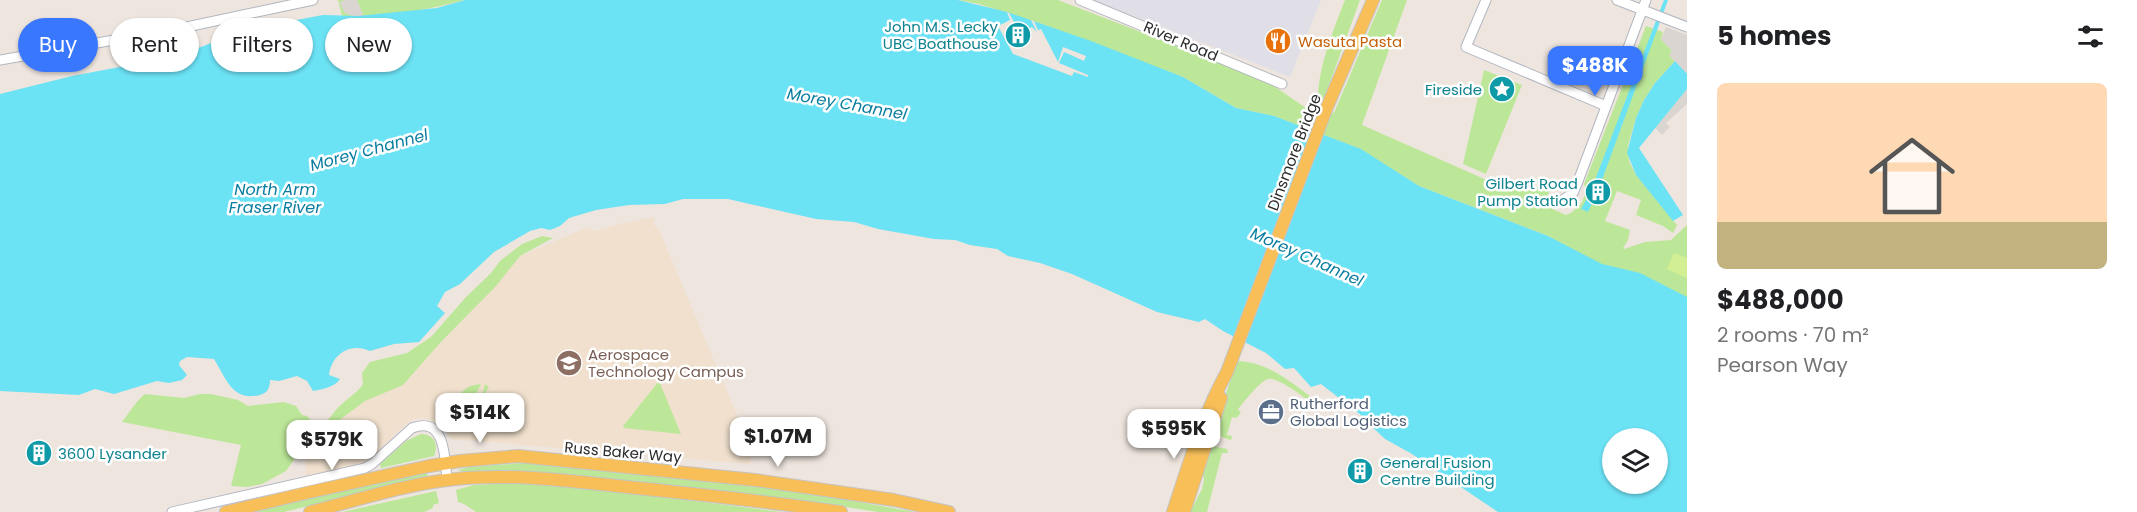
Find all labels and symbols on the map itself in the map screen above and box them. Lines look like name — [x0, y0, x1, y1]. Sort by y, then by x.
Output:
place label: John M.S. Lecky UBC Boathouse — [883, 16, 999, 54]
street label: River Road — [1140, 16, 1222, 66]
building icon: John M.S. Lecky UBC Boathouse — [1003, 20, 1033, 50]
restaurant icon: Wasuta Pasta — [1263, 26, 1293, 56]
place label: Wasuta Pasta — [1298, 31, 1402, 52]
pin: $488K — [1553, 46, 1637, 97]
place icon: Fireside — [1487, 74, 1517, 104]
place label: Fireside — [1425, 79, 1482, 100]
water label: Morey Channel — [785, 82, 909, 126]
street label: Dinsmore Bridge — [1262, 90, 1326, 214]
water label: Morey Channel — [307, 123, 431, 177]
place label: Gilbert Road Pump Station — [1477, 173, 1578, 211]
building icon: Gilbert Road Pump Station — [1583, 177, 1613, 207]
water label: North Arm Fraser River — [229, 178, 322, 219]
water label: Morey Channel — [1247, 222, 1367, 292]
place label: Aerospace Technology Campus — [588, 344, 744, 382]
school or university icon: Aerospace Technology Campus — [554, 348, 584, 378]
pin: $514K — [438, 393, 522, 444]
place label: Rutherford Global Logistics — [1290, 393, 1407, 431]
office icon: Rutherford Global Logistics — [1256, 397, 1286, 427]
pin: $595K — [1132, 409, 1216, 460]
pin: $1.07M — [729, 417, 827, 468]
pin: $579K — [290, 420, 374, 471]
street label: Russ Baker Way — [564, 436, 683, 468]
building icon: 3600 Lysander — [24, 438, 54, 468]
place label: 3600 Lysander — [58, 443, 167, 464]
place label: General Fusion Centre Building — [1380, 452, 1495, 490]
building icon: General Fusion Centre Building — [1345, 456, 1375, 486]

